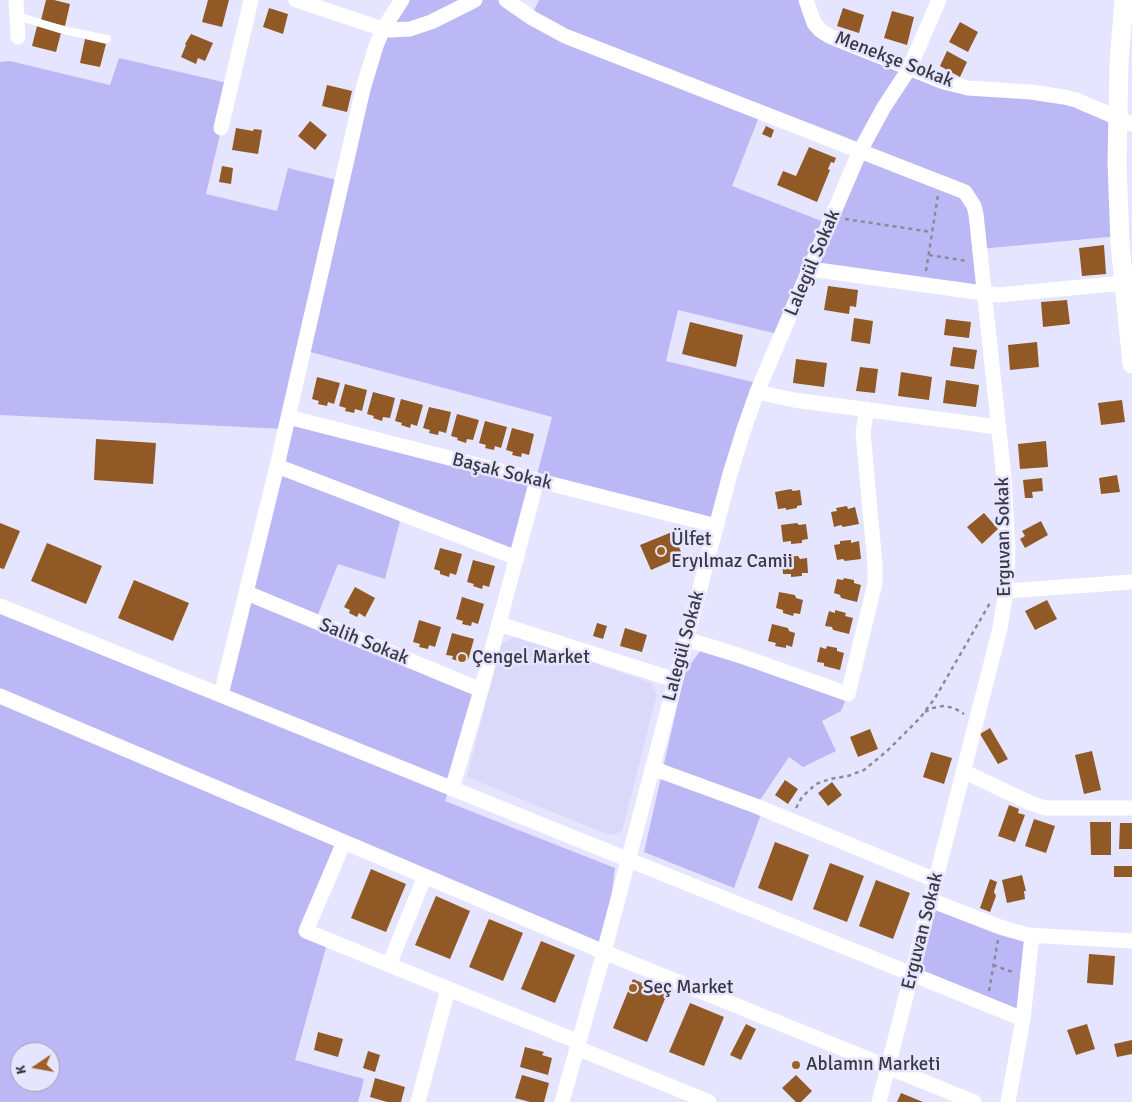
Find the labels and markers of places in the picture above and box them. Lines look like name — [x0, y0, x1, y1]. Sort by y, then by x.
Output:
place label: Ülfet Eryılmaz Camii — [671, 529, 793, 573]
marker: Ülfet Eryılmaz Camii — [655, 545, 667, 557]
place label: Çengel Market — [472, 647, 590, 669]
marker: Çengel Market — [456, 652, 468, 664]
place label: Seç Market — [643, 977, 733, 999]
marker: Seç Market — [627, 982, 639, 994]
place label: Ablamın Marketi — [806, 1054, 940, 1076]
marker: Ablamın Marketi — [790, 1059, 802, 1071]

